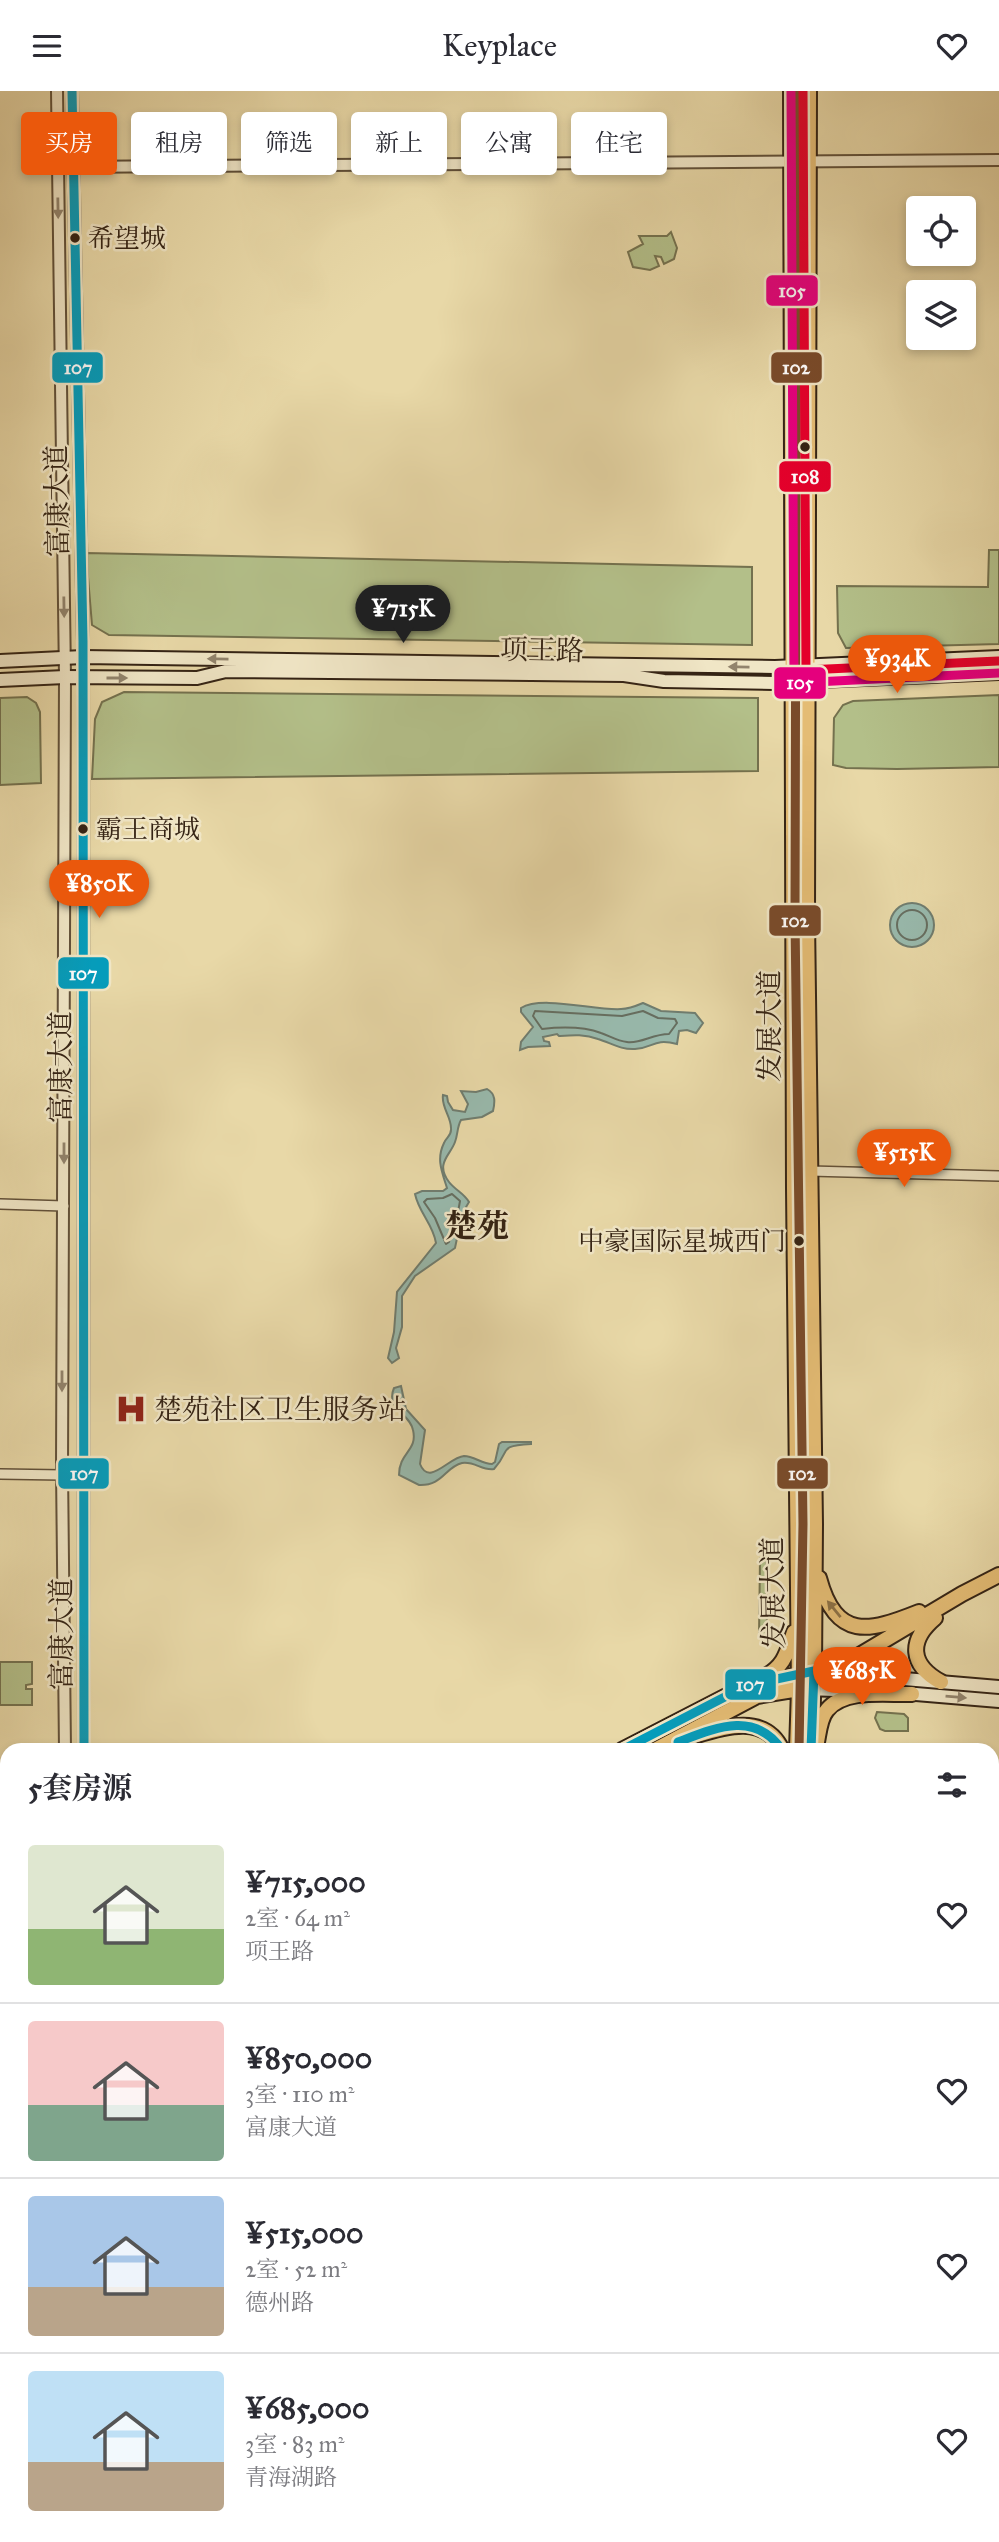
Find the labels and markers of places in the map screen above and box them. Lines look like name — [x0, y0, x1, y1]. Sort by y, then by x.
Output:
place label: 希望城 — [88, 222, 166, 254]
marker: 希望城 — [68, 231, 82, 245]
unlabelled marker — [798, 440, 812, 454]
pin: ¥715K — [354, 585, 452, 645]
pin: ¥934K — [848, 635, 946, 695]
place label: 霸王商城 — [96, 813, 200, 845]
marker: 霸王商城 — [76, 822, 90, 836]
pin: ¥850K — [50, 861, 148, 920]
pin: ¥515K — [855, 1129, 953, 1189]
place label: 中豪国际星城西门 — [578, 1225, 786, 1257]
marker: 中豪国际星城西门 — [792, 1234, 806, 1248]
hospital icon: 楚苑社区卫生服务站 — [114, 1392, 148, 1426]
place label: 楚苑社区卫生服务站 — [154, 1392, 406, 1427]
pin: ¥685K — [813, 1647, 911, 1707]

